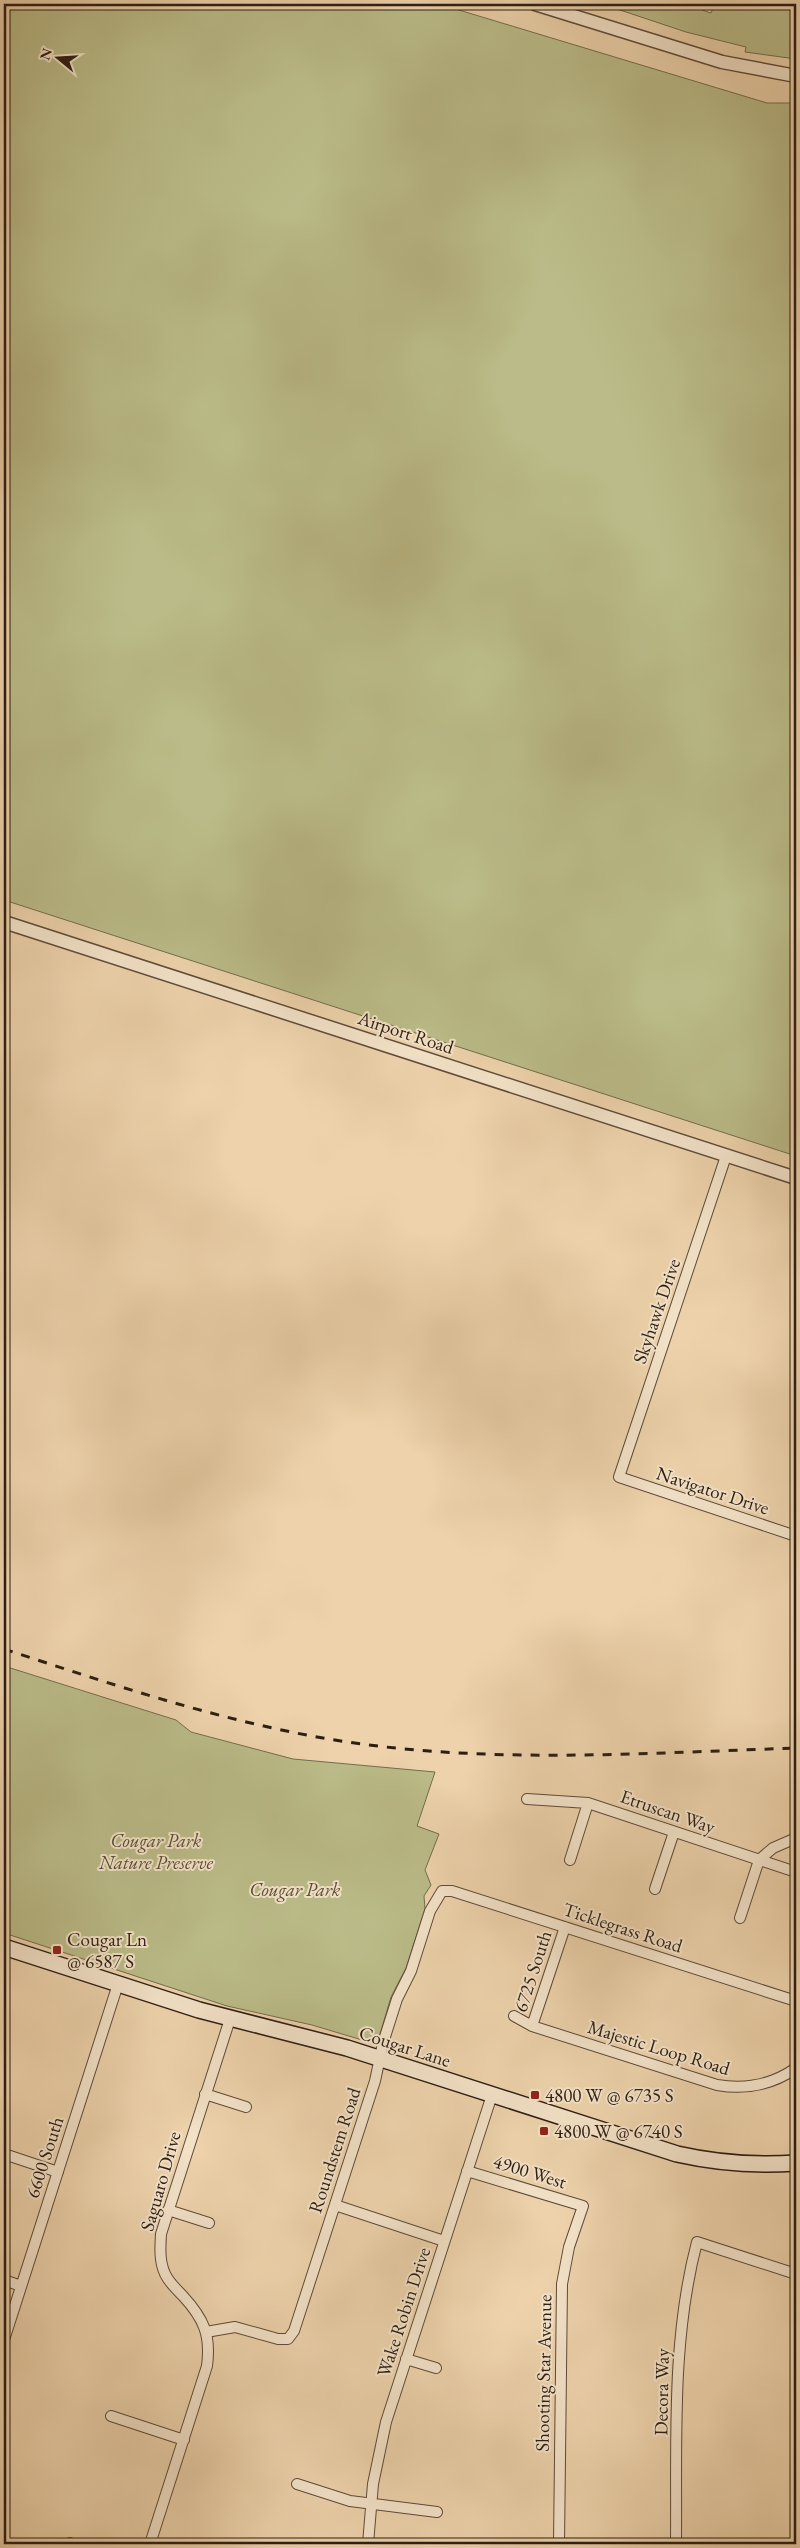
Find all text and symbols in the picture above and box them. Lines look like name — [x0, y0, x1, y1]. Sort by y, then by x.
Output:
north arrow — [32, 32, 82, 82]
text: N — [35, 45, 56, 62]
street label: Airport Road — [354, 1005, 457, 1060]
street label: Skyhawk Drive — [627, 1255, 686, 1367]
street label: Navigator Drive — [653, 1460, 772, 1520]
street label: Etruscan Way — [617, 1784, 719, 1840]
park label: Cougar Park Nature Preserve — [98, 1828, 214, 1875]
park label: Cougar Park — [249, 1877, 341, 1902]
street label: Ticklegrass Road — [560, 1896, 686, 1959]
place label: Cougar Ln @ 6587 S — [67, 1927, 147, 1974]
street label: 6725 South — [508, 1927, 557, 2015]
marker: Cougar Ln @ 6587 S — [51, 1944, 63, 1956]
street label: Majestic Loop Road — [585, 2014, 733, 2081]
street label: Cougar Lane — [356, 2020, 454, 2073]
place label: 4800 W @ 6735 S — [545, 2083, 674, 2108]
street label: Roundstem Road — [302, 2084, 367, 2216]
marker: 4800 W @ 6735 S — [529, 2089, 541, 2101]
street label: 6600 South — [20, 2113, 69, 2201]
place label: 4800 W @ 6740 S — [554, 2119, 683, 2144]
marker: 4800 W @ 6740 S — [538, 2125, 550, 2137]
street label: Saguaro Drive — [134, 2128, 187, 2234]
street label: 4900 West — [490, 2149, 570, 2194]
street label: Wake Robin Drive — [371, 2244, 436, 2380]
street label: Shooting Star Avenue — [530, 2294, 557, 2452]
street label: Decora Way — [648, 2347, 675, 2436]

